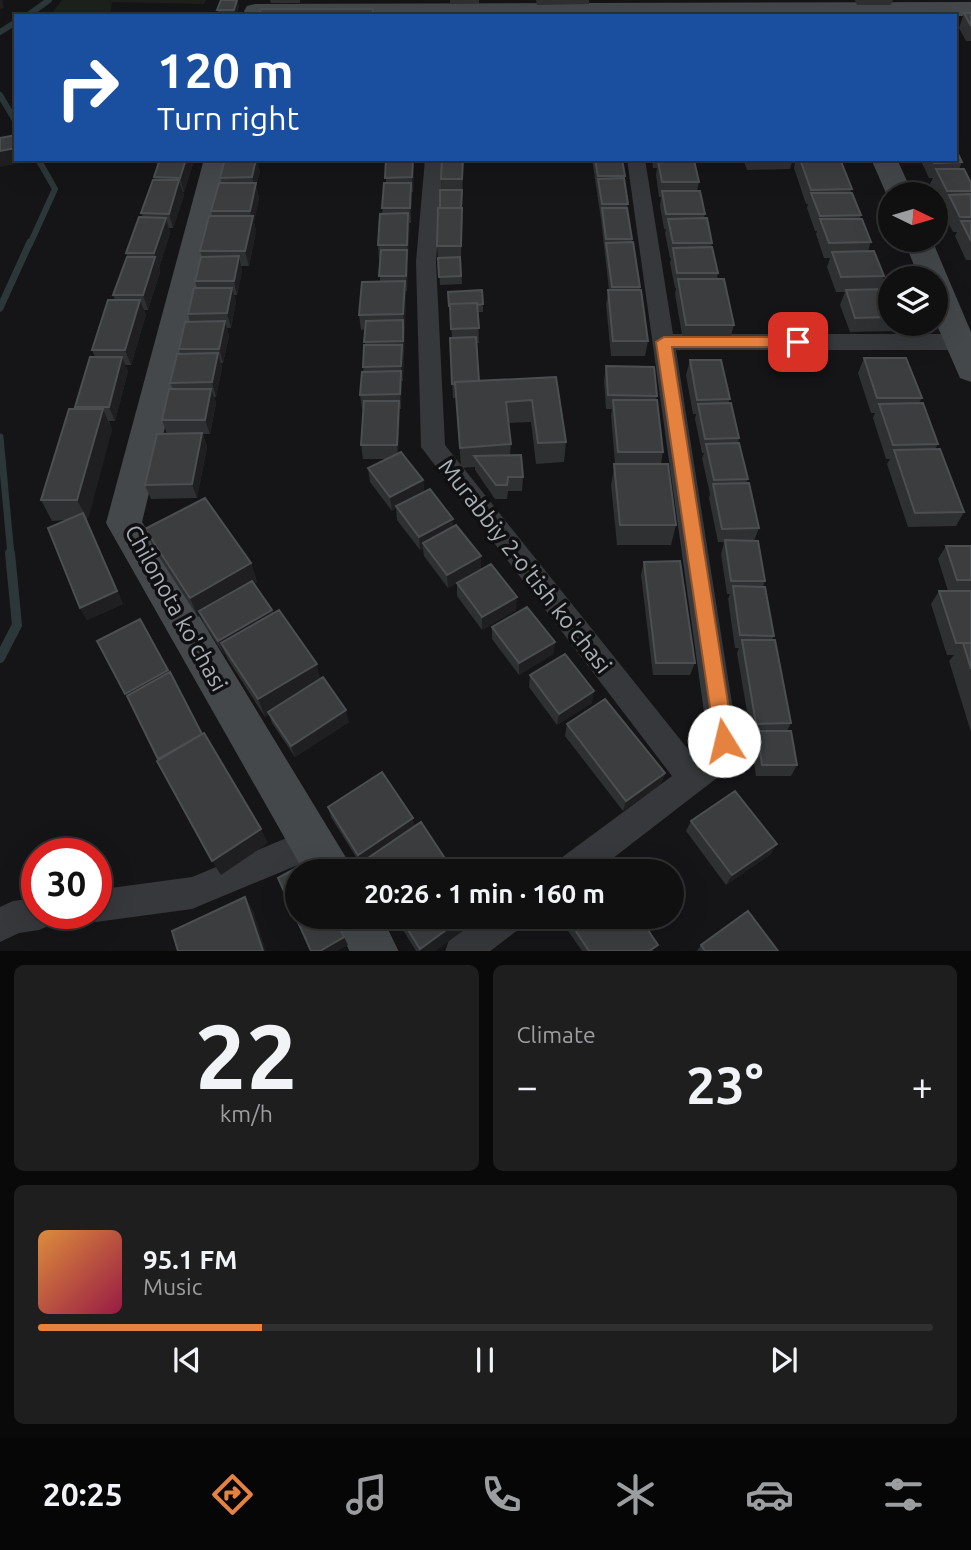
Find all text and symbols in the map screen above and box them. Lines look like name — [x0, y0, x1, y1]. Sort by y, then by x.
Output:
icon: right — [42, 42, 133, 133]
text: 120 m — [157, 42, 294, 97]
text: Turn right — [157, 100, 299, 136]
north arrow — [878, 182, 948, 252]
map controls — [878, 182, 948, 336]
button: layers — [878, 266, 948, 336]
pin — [768, 312, 828, 372]
icon: arrive — [779, 323, 817, 361]
street label: Murabbiy 2-o'tish ko'chasi — [434, 454, 617, 678]
street label: Chilonota ko'chasi — [120, 520, 232, 695]
position arrow — [687, 704, 761, 778]
speed limit sign: 30 — [21, 838, 112, 929]
text: 20:26 · 1 min · 160 m — [364, 879, 605, 908]
text: 22 — [195, 1004, 298, 1106]
text: Climate — [517, 1022, 596, 1047]
text: 23° — [686, 1056, 763, 1114]
text: − — [517, 1065, 538, 1107]
text: + — [912, 1065, 933, 1107]
text: km/h — [220, 1101, 273, 1126]
text: 95.1 FM — [143, 1245, 237, 1274]
text: Music — [143, 1274, 202, 1299]
icon: previous — [168, 1341, 206, 1379]
icon: pause — [466, 1341, 504, 1379]
icon: next — [765, 1341, 803, 1379]
icon: directions — [208, 1470, 257, 1519]
icon: music — [342, 1470, 391, 1519]
icon: phone — [477, 1470, 526, 1519]
icon: climate — [611, 1470, 660, 1519]
icon: car — [745, 1470, 794, 1519]
icon: filters — [879, 1470, 928, 1519]
text: 20:25 — [43, 1476, 123, 1512]

